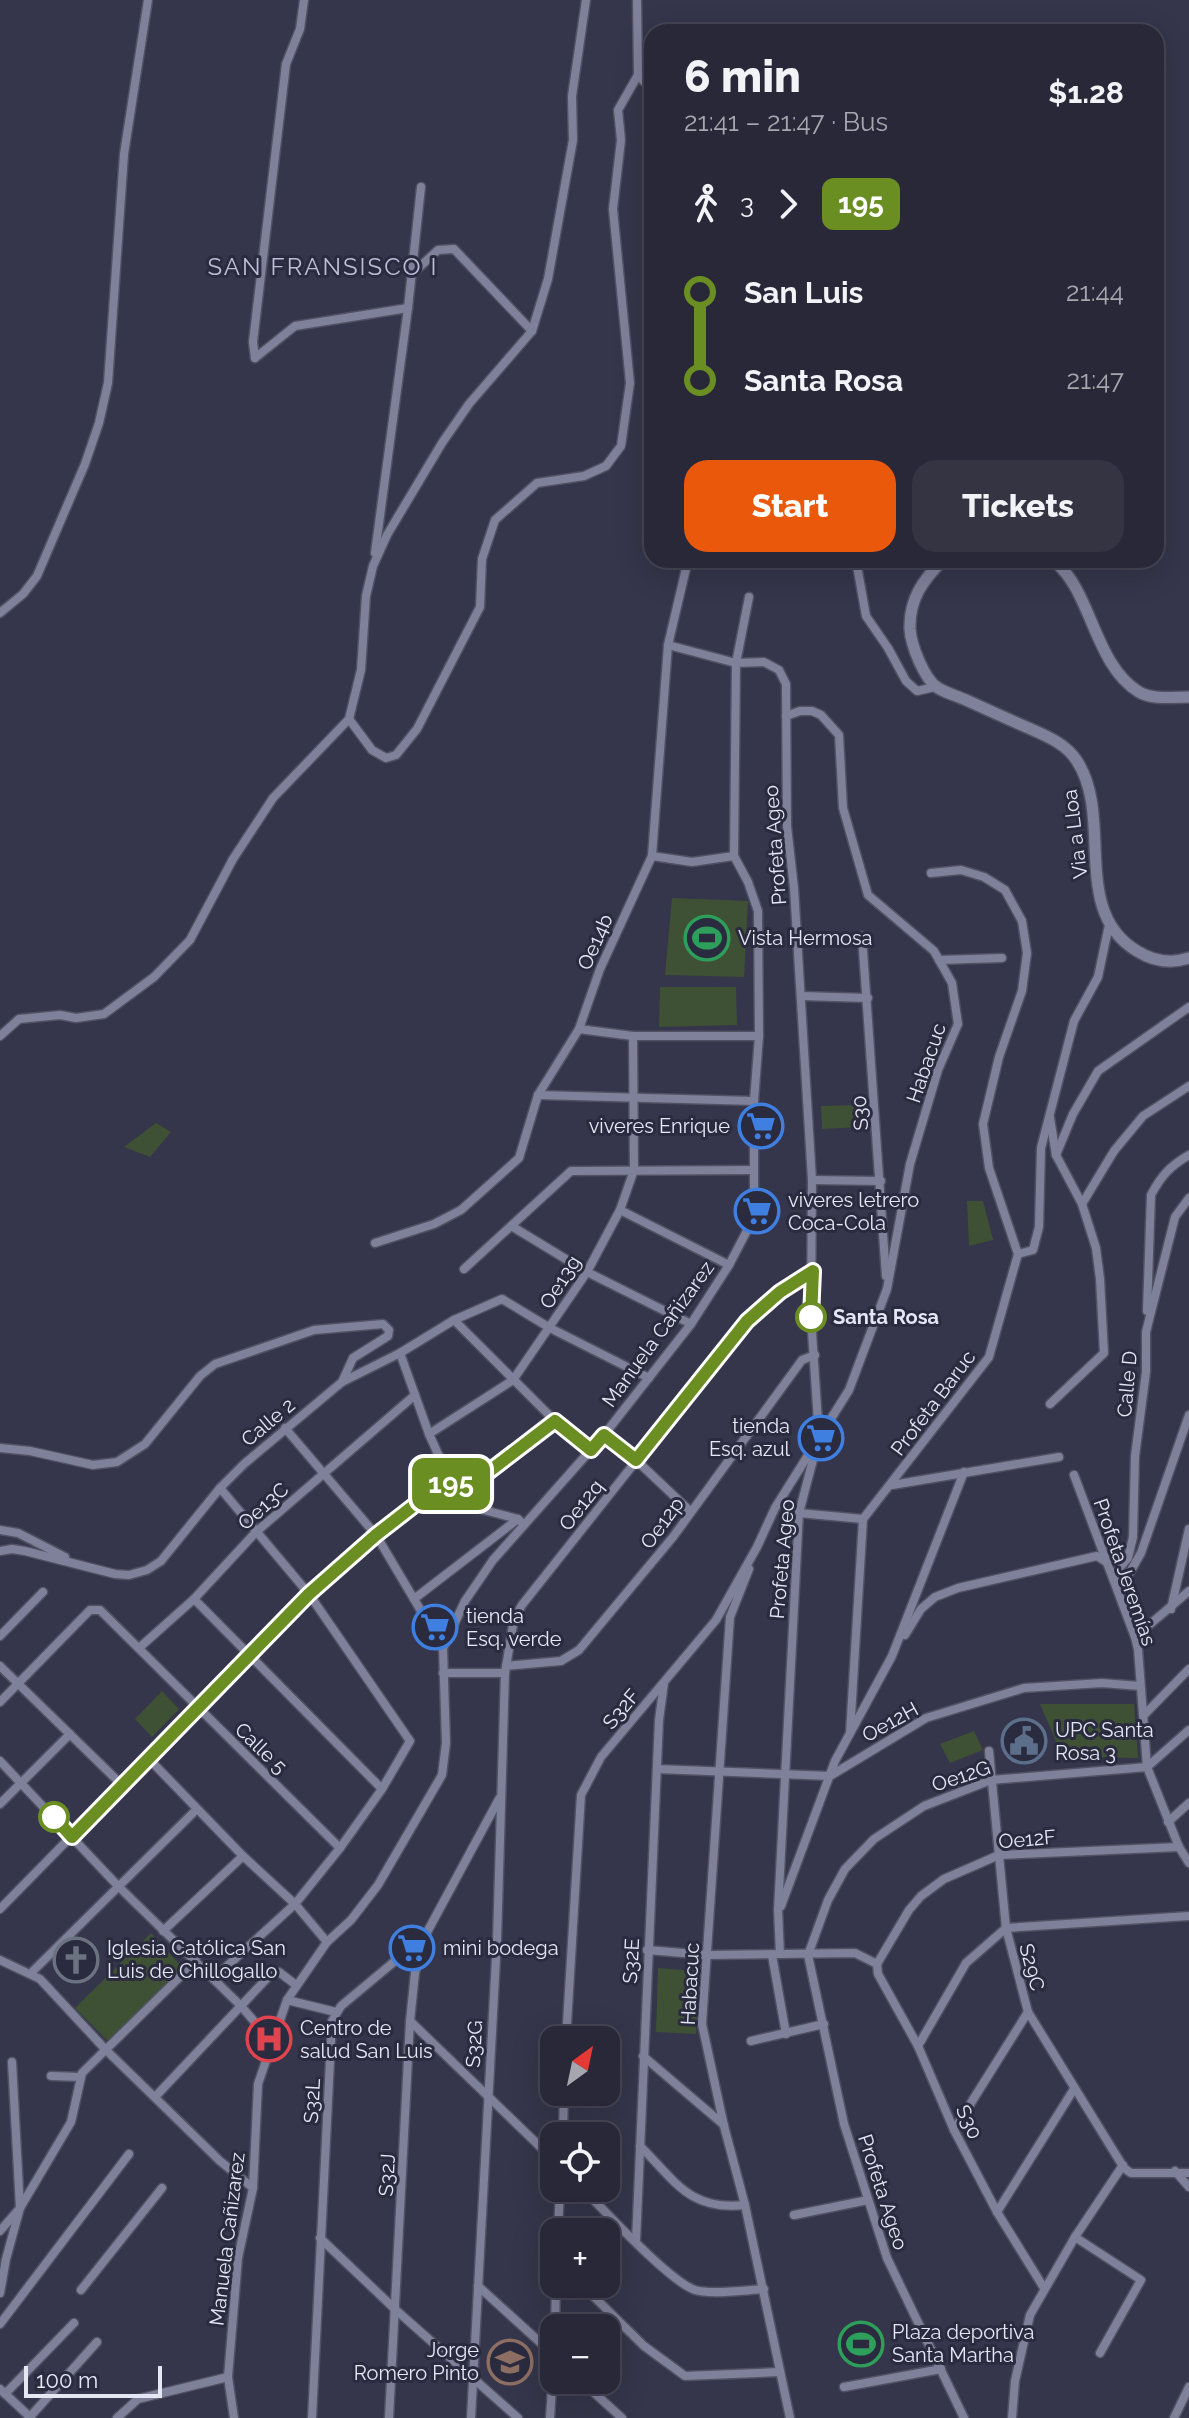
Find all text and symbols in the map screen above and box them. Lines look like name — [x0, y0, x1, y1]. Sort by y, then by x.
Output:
text: 6 min — [684, 51, 801, 102]
text: $1.28 — [1048, 75, 1124, 110]
text: 21:41 – 21:47 · Bus — [684, 107, 888, 137]
icon: walk — [684, 182, 728, 226]
icon: forward — [766, 182, 810, 226]
text: 195 — [838, 187, 884, 220]
text: 3 — [740, 189, 754, 219]
district label: SAN FRANSISCO I — [207, 252, 439, 281]
text: San Luis — [744, 275, 863, 310]
text: 21:44 — [1066, 277, 1124, 307]
text: Santa Rosa — [744, 363, 903, 398]
text: 21:47 — [1066, 365, 1124, 395]
button: Start — [684, 460, 896, 552]
button: Tickets — [912, 460, 1124, 552]
street label: Profeta Ageo — [759, 784, 791, 906]
street label: Via a Lloa — [1058, 788, 1092, 880]
street label: Oe14b — [572, 910, 618, 974]
sports icon: Vista Hermosa — [683, 914, 731, 962]
place label: Vista Hermosa — [738, 926, 873, 950]
street label: Habacuc — [901, 1020, 951, 1106]
street label: S30 — [847, 1095, 873, 1131]
supermarket icon: viveres Enrique — [737, 1102, 785, 1150]
place label: viveres Enrique — [589, 1114, 730, 1138]
supermarket icon: viveres letrero Coca-Cola — [733, 1187, 781, 1235]
place label: viveres letrero Coca-Cola — [788, 1188, 919, 1235]
street label: Oe13g — [534, 1251, 586, 1313]
street label: Manuela Cañizarez — [597, 1256, 719, 1412]
marker: Santa Rosa — [796, 1302, 826, 1332]
place label: Santa Rosa — [833, 1305, 939, 1329]
street label: Profeta Baruc — [886, 1346, 980, 1460]
street label: Calle D — [1112, 1350, 1142, 1418]
street label: Calle 2 — [236, 1393, 300, 1451]
place label: tienda Esq. azul — [709, 1414, 791, 1461]
supermarket icon: tienda Esq. azul — [797, 1414, 845, 1462]
line badge: 195 — [405, 1458, 497, 1510]
text: 195 — [428, 1467, 474, 1500]
street label: Oe12q — [554, 1475, 608, 1535]
street label: Oe13C — [233, 1477, 293, 1535]
street label: Oe12p — [635, 1492, 689, 1554]
street label: Profeta Jeremías — [1089, 1495, 1161, 1649]
street label: Profeta Ageo — [765, 1498, 799, 1620]
supermarket icon: tienda Esq. verde — [411, 1603, 459, 1651]
place label: tienda Esq. verde — [466, 1604, 562, 1651]
street label: S32F — [597, 1684, 645, 1734]
street label: Oe12H — [858, 1697, 922, 1747]
street label: Calle 5 — [230, 1717, 292, 1779]
public building icon: UPC Santa Rosa 3 — [1000, 1717, 1048, 1765]
place label: UPC Santa Rosa 3 — [1055, 1718, 1154, 1765]
street label: Oe12G — [929, 1755, 993, 1797]
unlabelled marker — [39, 1802, 69, 1832]
street label: Oe12F — [997, 1825, 1057, 1853]
supermarket icon: mini bodega — [388, 1924, 436, 1972]
church icon: Iglesia Católica San Luis de Chillogallo — [52, 1936, 100, 1984]
place label: Iglesia Católica San Luis de Chillogallo — [107, 1936, 286, 1983]
place label: mini bodega — [443, 1936, 559, 1960]
street label: S32E — [618, 1938, 644, 1984]
street label: S29C — [1014, 1941, 1050, 1994]
street label: Habacuc — [676, 1942, 704, 2026]
hospital icon: Centro de salud San Luis — [245, 2015, 293, 2063]
place label: Centro de salud San Luis — [300, 2016, 433, 2063]
street label: S32G — [461, 2020, 487, 2068]
north arrow — [540, 2026, 620, 2106]
map controls — [540, 2026, 620, 2394]
street label: S32L — [299, 2078, 325, 2124]
street label: S30 — [951, 2101, 987, 2143]
button: locate — [540, 2122, 620, 2202]
street label: Profeta Ageo — [853, 2131, 913, 2253]
street label: Manuela Cañizarez — [204, 2151, 250, 2327]
street label: S32J — [374, 2153, 400, 2197]
button: + — [540, 2218, 620, 2298]
button: − — [540, 2314, 620, 2394]
sports icon: Plaza deportiva Santa Martha — [837, 2320, 885, 2368]
place label: Plaza deportiva Santa Martha — [892, 2320, 1034, 2367]
place label: Jorge Romero Pinto — [354, 2338, 479, 2385]
school or university icon: Jorge Romero Pinto — [486, 2338, 534, 2386]
scale bar — [24, 2362, 162, 2398]
text: 100 m — [36, 2367, 98, 2393]

